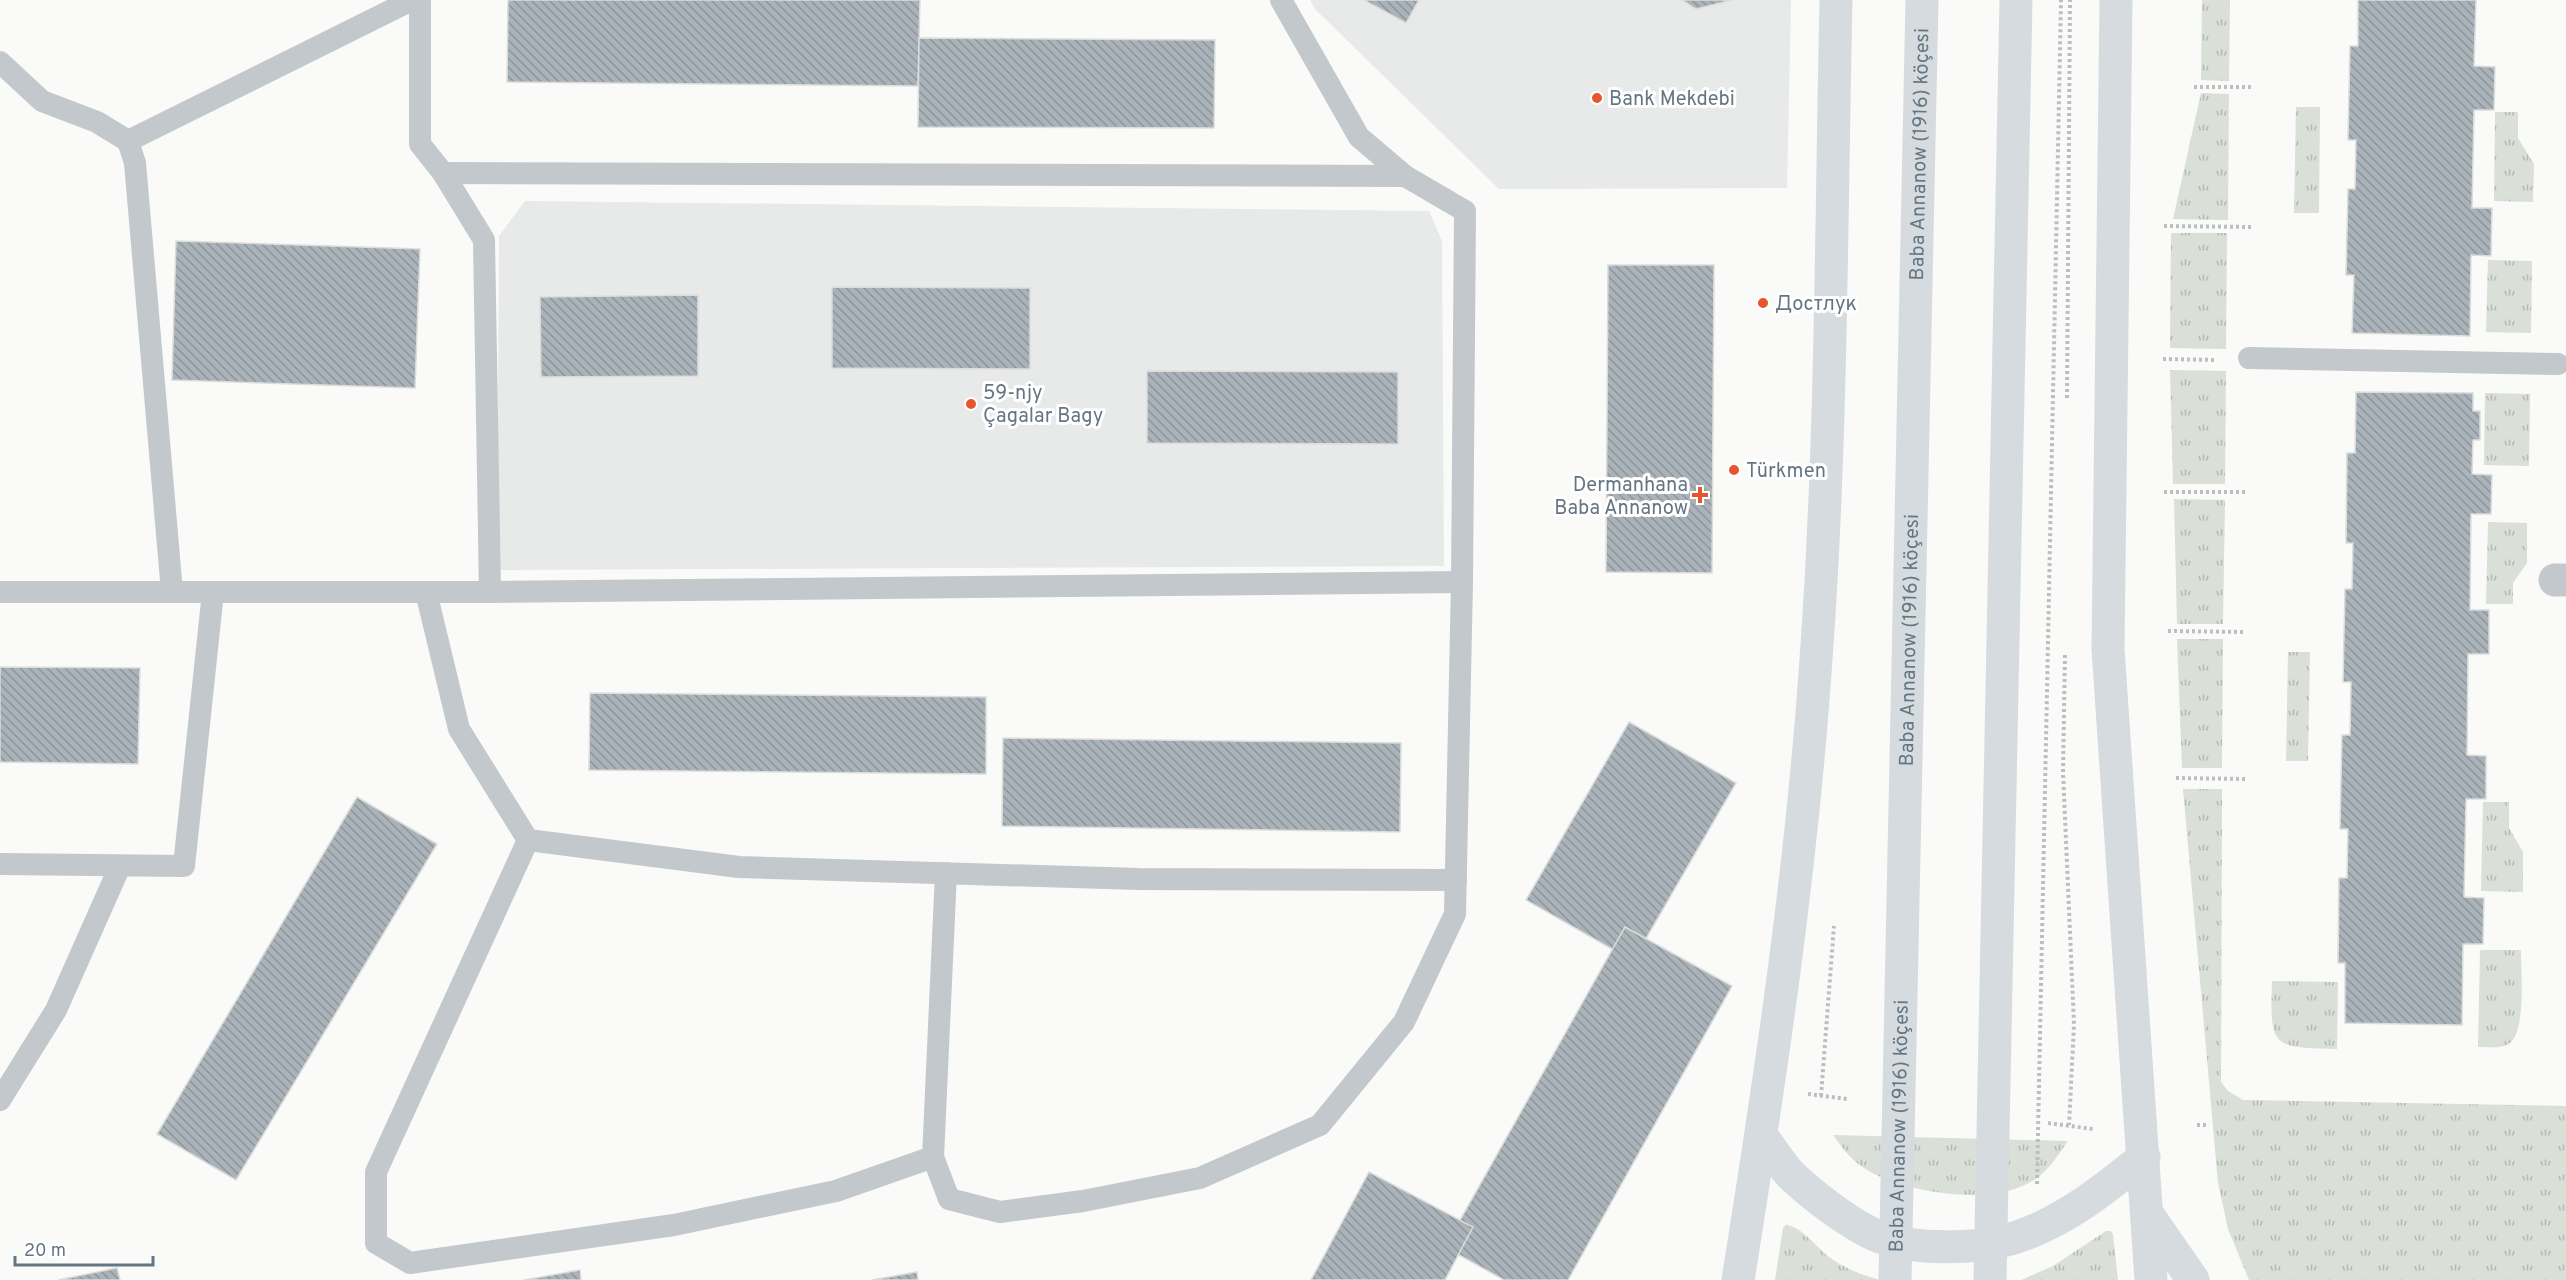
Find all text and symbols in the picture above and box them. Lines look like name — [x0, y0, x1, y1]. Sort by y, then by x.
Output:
street label: Baba Annanow (1916) köçesi — [1905, 28, 1936, 281]
place label: Bank Mekdebi — [1609, 87, 1735, 113]
marker: Bank Mekdebi — [1590, 91, 1604, 105]
place label: Достлук — [1775, 292, 1857, 318]
marker: Достлук — [1756, 296, 1770, 310]
place label: 59-njy Çagalar Bagy — [983, 381, 1103, 430]
marker: 59-njy Çagalar Bagy — [964, 397, 978, 411]
place label: Türkmen — [1746, 459, 1826, 485]
marker: Türkmen — [1727, 463, 1741, 477]
place label: Dermanhana Baba Annanow — [1554, 473, 1688, 522]
marker: Dermanhana Baba Annanow — [1693, 488, 1707, 502]
street label: Baba Annanow (1916) köçesi — [1895, 514, 1926, 767]
street label: Baba Annanow (1916) köçesi — [1885, 1000, 1916, 1253]
scale bar — [15, 1229, 153, 1267]
text: 20 m — [24, 1240, 66, 1263]

